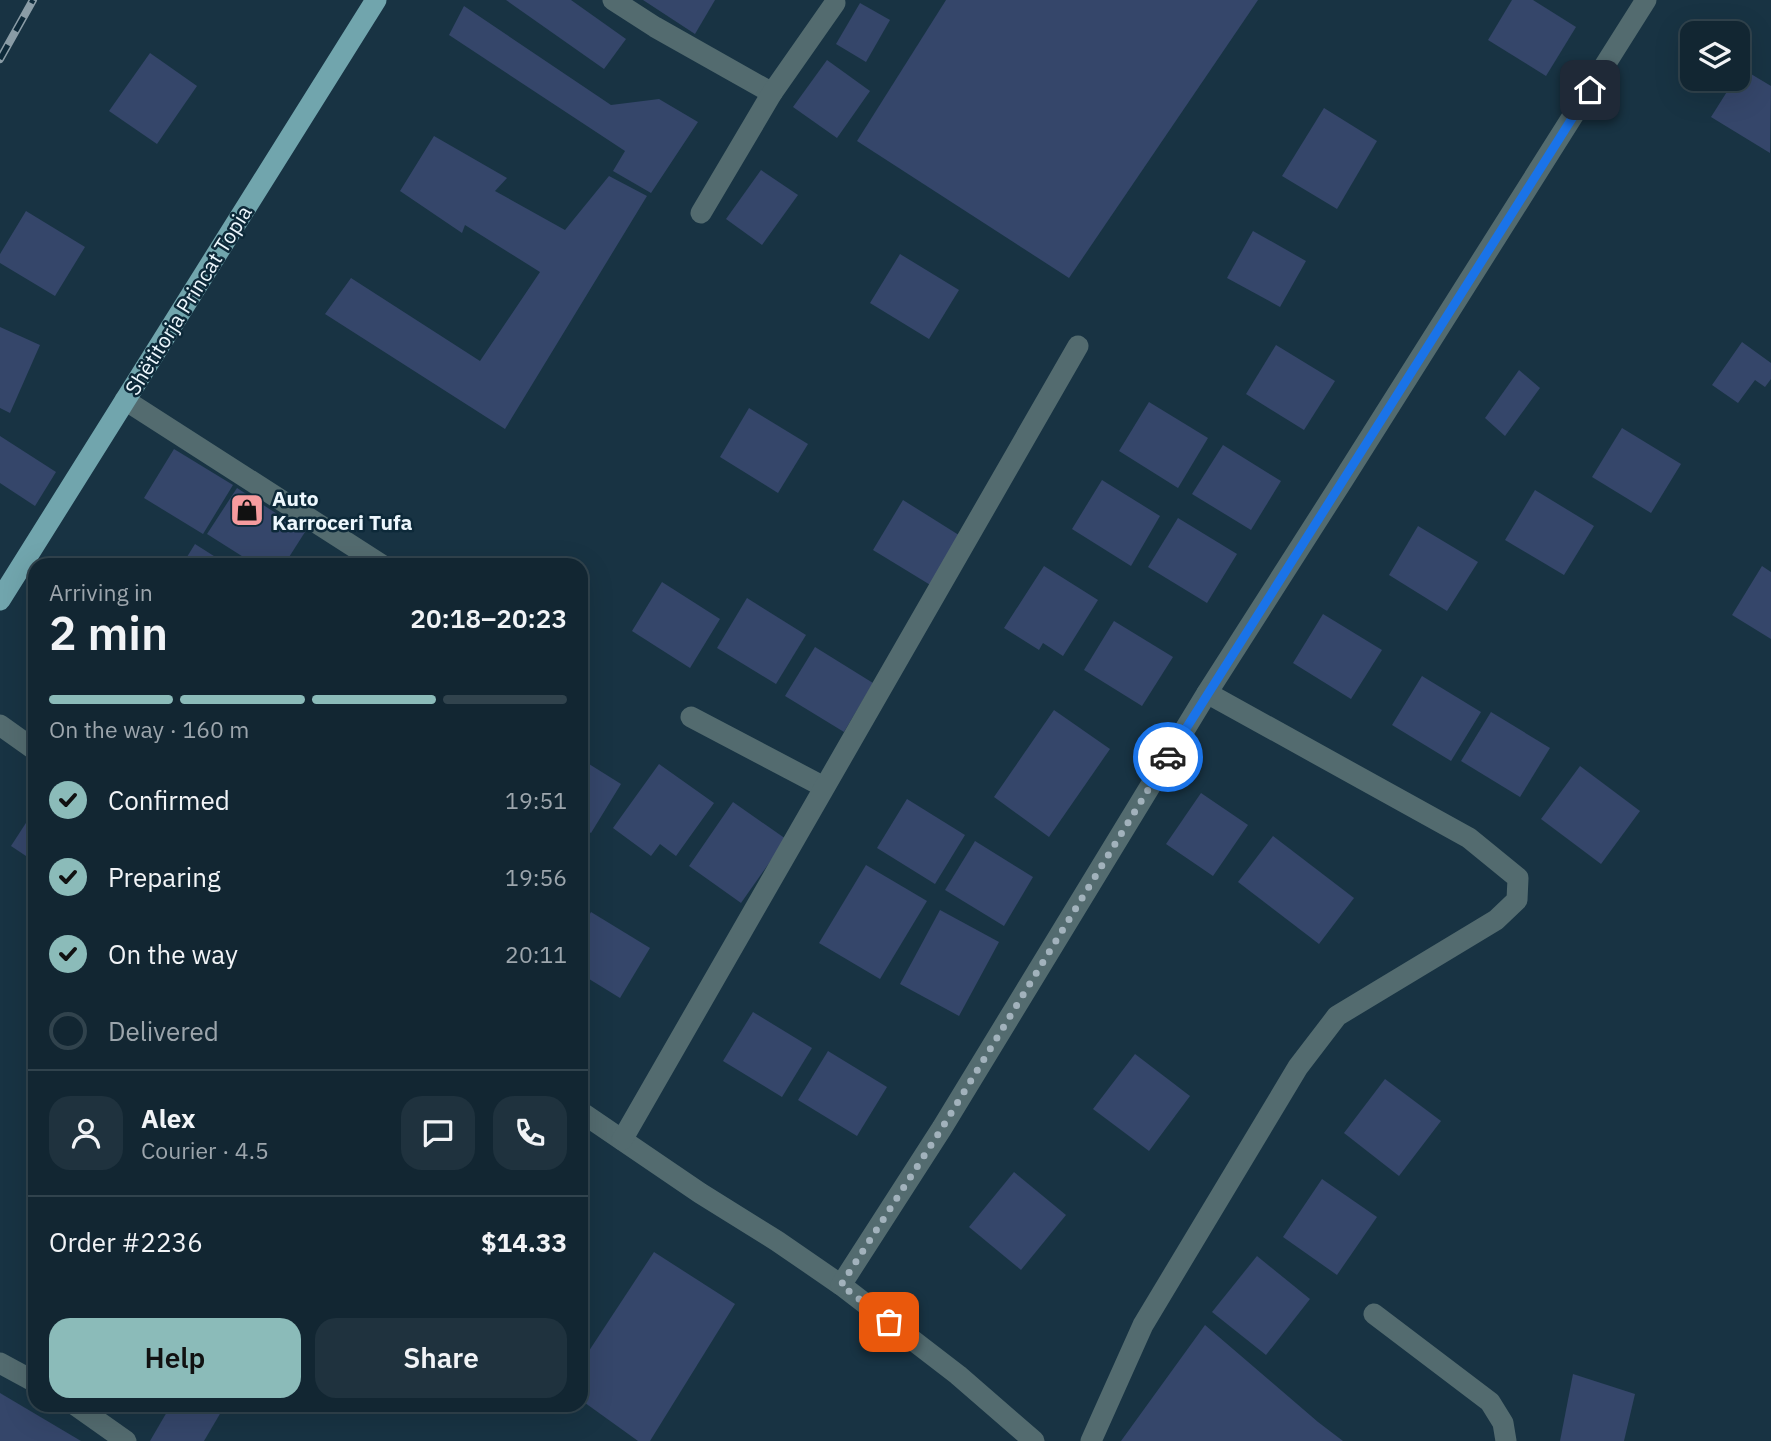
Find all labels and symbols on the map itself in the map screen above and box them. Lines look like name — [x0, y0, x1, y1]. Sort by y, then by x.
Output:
pin — [1560, 60, 1620, 120]
street label: Shëtitorja Princat Topia — [118, 200, 258, 400]
place label: Auto Karroceri Tufa — [272, 484, 412, 536]
shop icon: Auto Karroceri Tufa — [228, 491, 266, 529]
courier — [1133, 722, 1203, 792]
pin — [859, 1292, 919, 1352]

